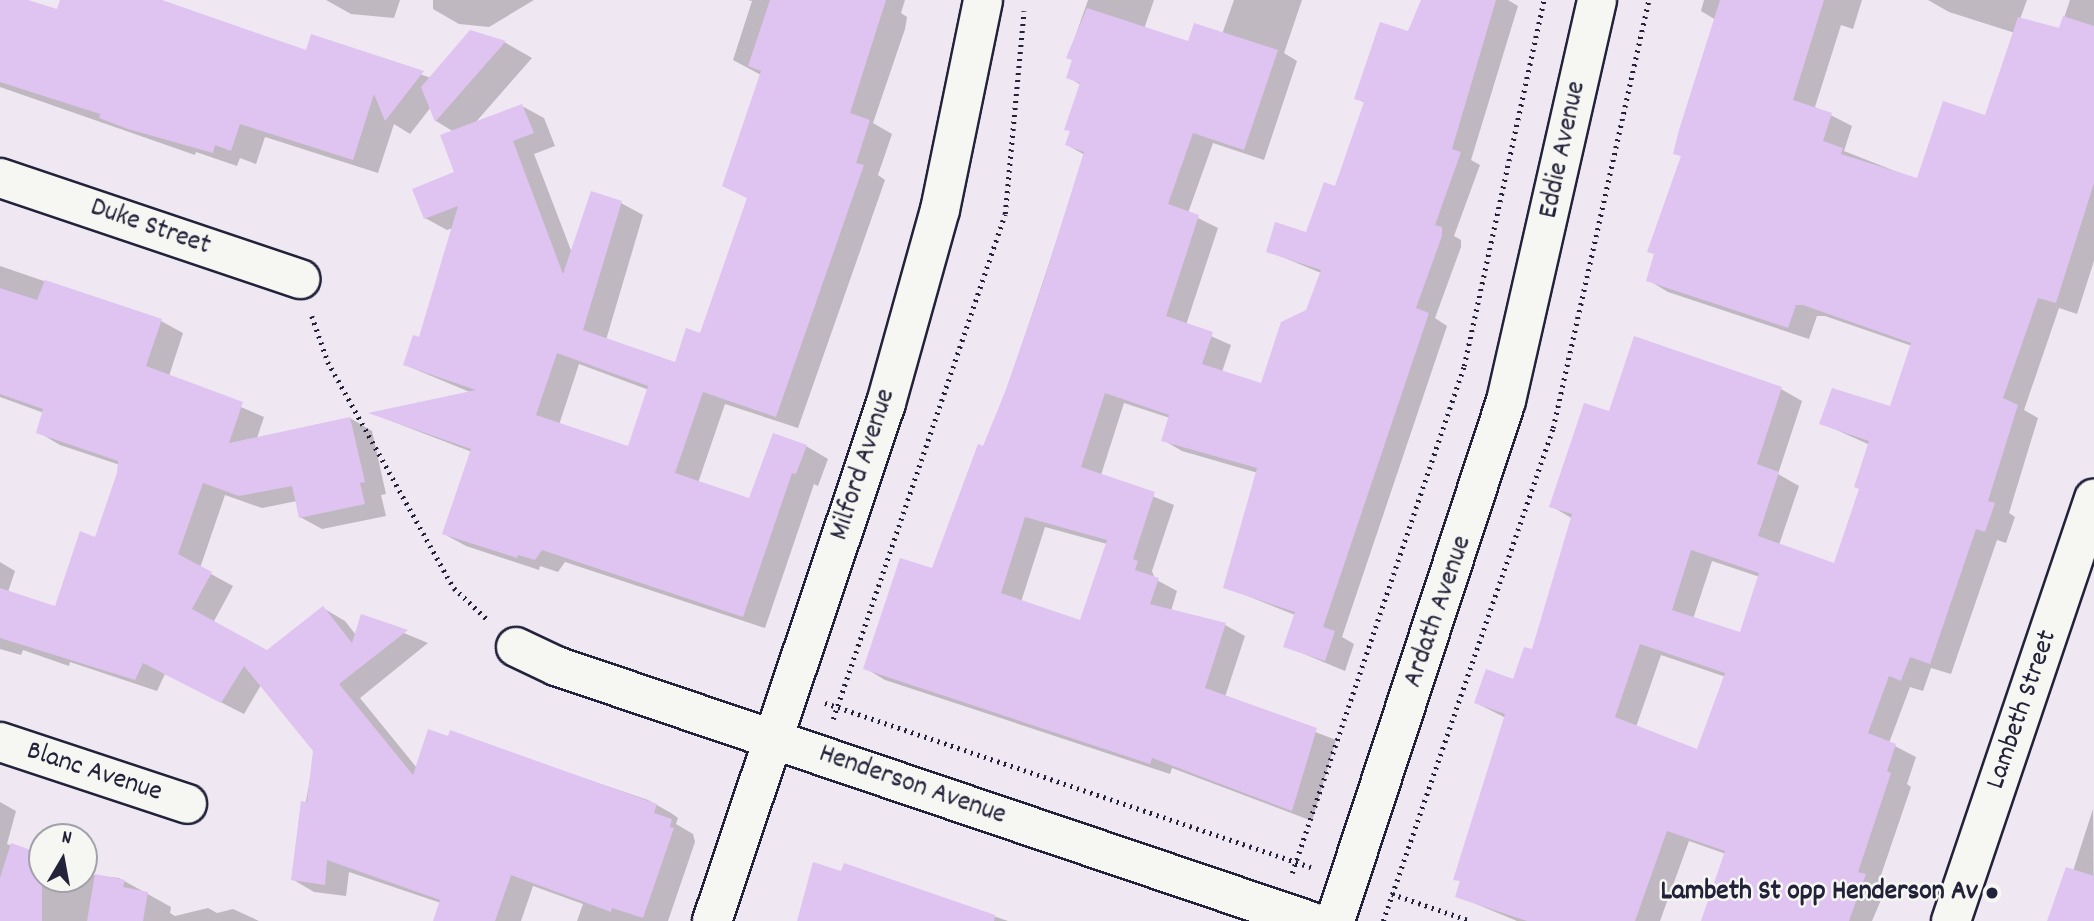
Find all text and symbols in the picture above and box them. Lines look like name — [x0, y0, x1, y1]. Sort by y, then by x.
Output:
street label: Eddie Avenue — [1533, 78, 1595, 222]
street label: Duke Street — [86, 192, 214, 264]
street label: Milford Avenue — [824, 385, 904, 545]
street label: Ardath Avenue — [1397, 532, 1481, 692]
street label: Lambeth Street — [1980, 626, 2066, 794]
street label: Blanc Avenue — [22, 735, 166, 811]
street label: Henderson Avenue — [814, 738, 1010, 834]
north arrow — [28, 823, 98, 893]
text: N — [59, 825, 73, 853]
place label: Lambeth St opp Henderson Av — [1660, 876, 1978, 910]
marker: Lambeth St opp Henderson Av — [1984, 885, 2000, 901]

